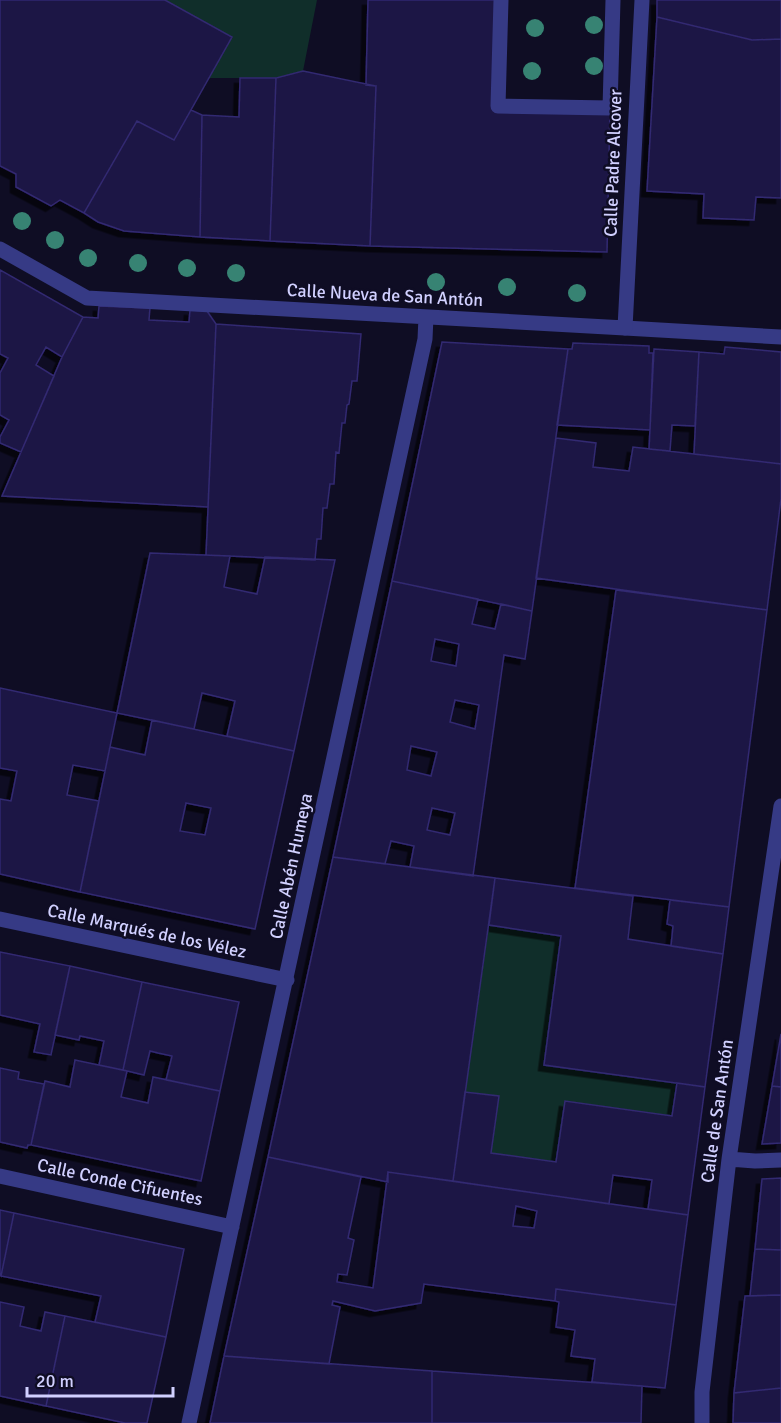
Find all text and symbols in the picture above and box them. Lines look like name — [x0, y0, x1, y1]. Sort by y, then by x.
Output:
street label: Calle Padre Alcover — [599, 88, 627, 237]
street label: Calle Nueva de San Antón — [286, 279, 484, 311]
street label: Calle Abén Humeya — [265, 791, 317, 941]
street label: Calle Marqués de los Vélez — [46, 899, 248, 963]
street label: Calle de San Antón — [696, 1038, 738, 1184]
street label: Calle Conde Cifuentes — [35, 1154, 205, 1210]
scale bar — [27, 1360, 172, 1398]
text: 20 m — [36, 1370, 74, 1392]

